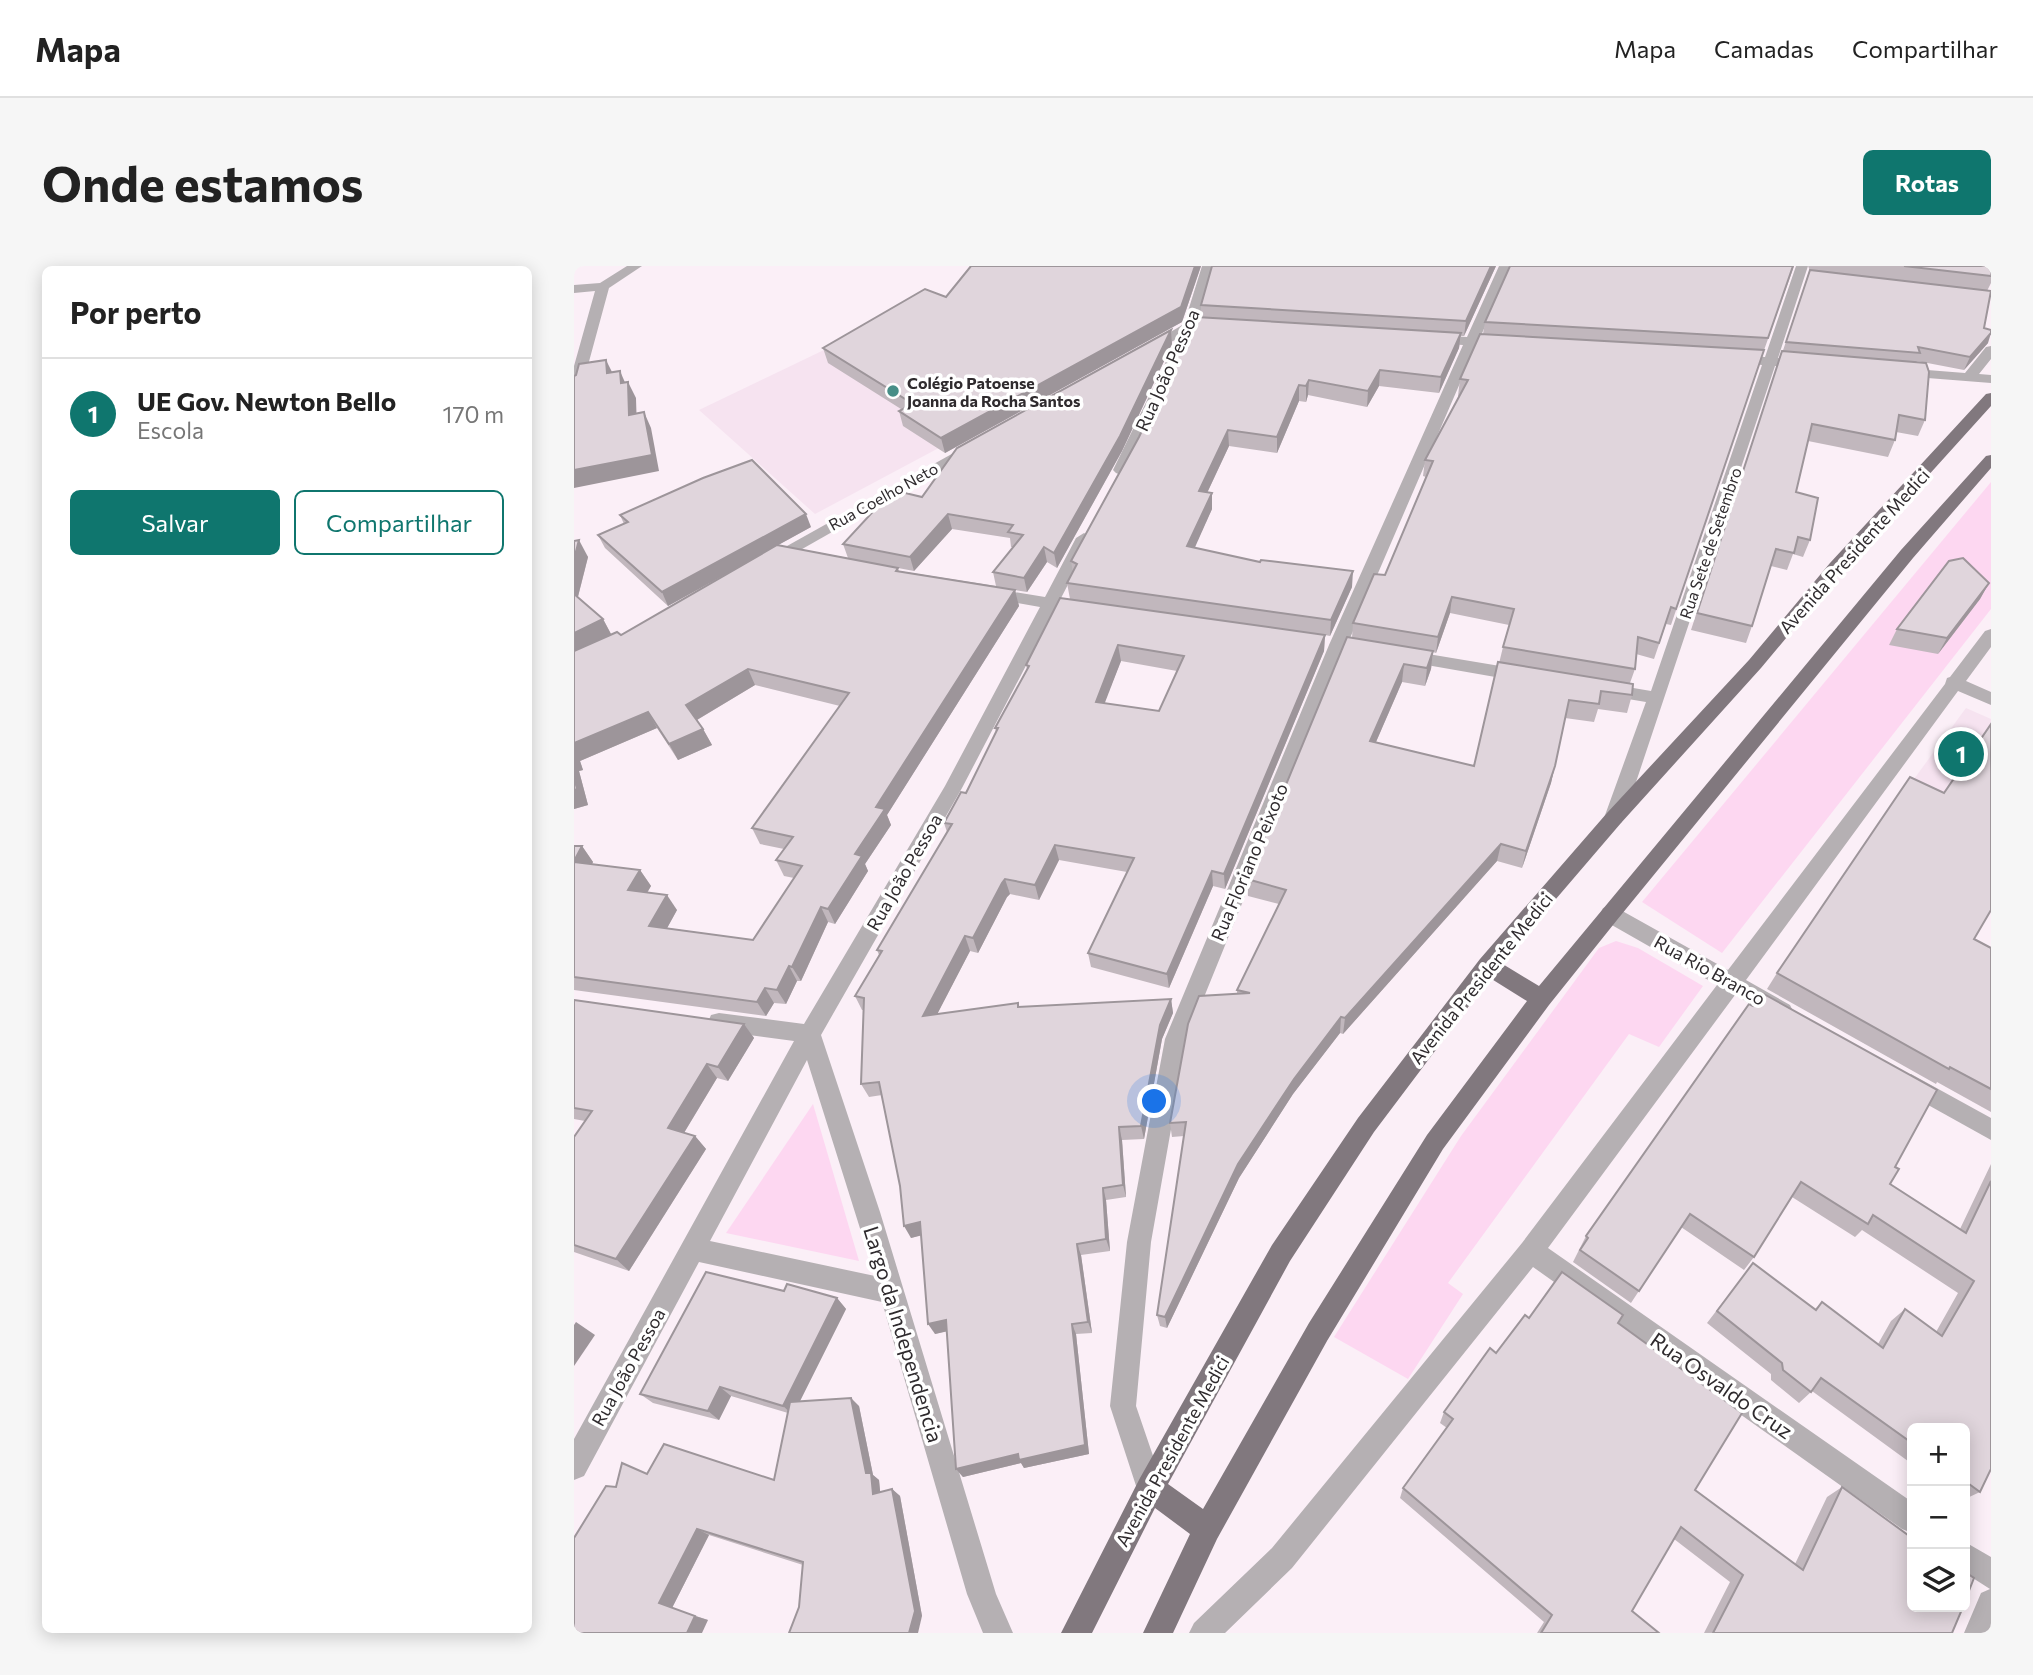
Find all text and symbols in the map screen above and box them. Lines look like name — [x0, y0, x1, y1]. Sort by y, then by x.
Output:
text: Mapa — [35, 28, 121, 69]
text: Mapa — [1614, 34, 1676, 63]
text: Camadas — [1714, 34, 1814, 63]
text: Compartilhar — [1852, 34, 1998, 63]
button: Rotas — [1863, 150, 1991, 215]
text: Onde estamos — [42, 152, 363, 212]
text: Por perto — [70, 293, 202, 330]
street label: Rua João Pessoa — [1130, 305, 1204, 435]
place label: Colégio Patoense Joanna da Rocha Santos — [907, 373, 1080, 410]
marker: Colégio Patoense Joanna da Rocha Santos — [885, 383, 901, 399]
text: UE Gov. Newton Bello — [137, 385, 396, 416]
text: 1 — [88, 400, 98, 428]
text: 170 m — [443, 400, 504, 428]
text: Escola — [137, 416, 204, 444]
street label: Rua Coelho Neto — [825, 458, 941, 534]
street label: Avenida Presidente Medici — [1774, 464, 1934, 638]
street label: Rua Sete de Setembro — [1675, 465, 1745, 621]
button: Salvar — [70, 490, 280, 555]
button: Compartilhar — [294, 490, 504, 555]
pin: 1 — [1938, 728, 1984, 780]
street label: Rua Floriano Peixoto — [1206, 780, 1292, 944]
street label: Rua João Pessoa — [862, 810, 946, 934]
street label: Avenida Presidente Medici — [1405, 888, 1557, 1068]
street label: Rua Rio Branco — [1651, 930, 1769, 1010]
your location — [1137, 1084, 1171, 1118]
street label: Largo da Independencia — [859, 1223, 949, 1445]
street label: Rua João Pessoa — [587, 1304, 669, 1430]
street label: Rua Osvaldo Cruz — [1646, 1327, 1798, 1443]
street label: Avenida Presidente Medici — [1110, 1352, 1234, 1550]
map controls — [1907, 1423, 1970, 1612]
button: + — [1907, 1423, 1970, 1486]
button: − — [1907, 1486, 1970, 1549]
button: layers — [1907, 1549, 1970, 1612]

